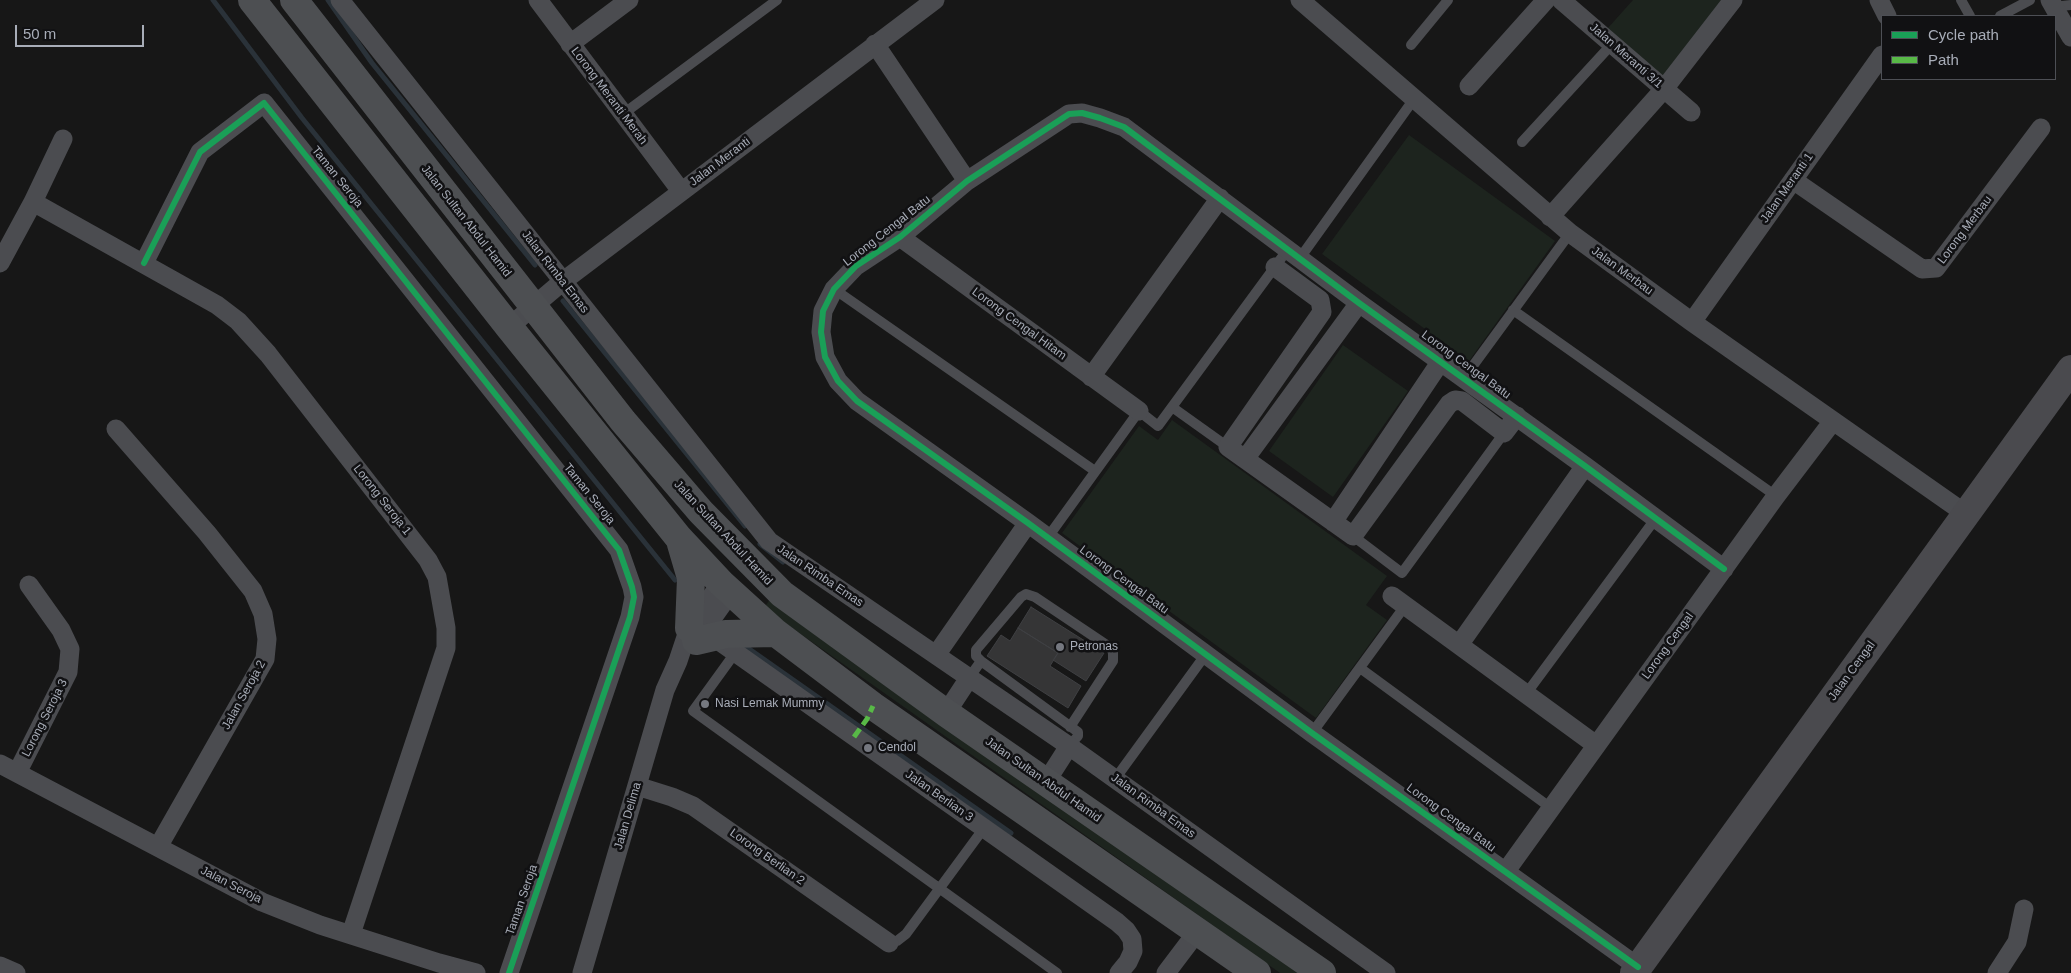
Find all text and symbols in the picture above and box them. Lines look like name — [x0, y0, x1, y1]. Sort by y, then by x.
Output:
scale bar — [18, 15, 146, 47]
legend — [1881, 15, 2056, 80]
street label: Jalan Meranti 3/1 — [1587, 20, 1665, 92]
text: 50 m — [23, 25, 56, 42]
text: Cycle path — [1928, 26, 1999, 43]
street label: Lorong Meranti Merah — [568, 45, 650, 147]
text: Path — [1928, 51, 1959, 68]
street label: Jalan Meranti — [687, 135, 753, 189]
street label: Taman Seroja — [308, 144, 366, 210]
street label: Jalan Meranti 1 — [1758, 150, 1816, 226]
street label: Jalan Sultan Abdul Hamid — [418, 162, 514, 280]
street label: Lorong Cengal Batu — [841, 192, 933, 270]
street label: Lorong Merbau — [1935, 193, 1995, 267]
street label: Jalan Rimba Emas — [518, 228, 592, 316]
street label: Jalan Merbau — [1588, 244, 1656, 298]
street label: Lorong Cengal Hitam — [969, 285, 1069, 363]
street label: Lorong Cengal Batu — [1419, 328, 1513, 402]
street label: Taman Seroja — [560, 461, 618, 527]
street label: Lorong Seroja 1 — [350, 462, 414, 538]
street label: Jalan Sultan Abdul Hamid — [671, 478, 775, 588]
street label: Jalan Rimba Emas — [774, 542, 866, 610]
street label: Lorong Cengal Batu — [1077, 543, 1171, 617]
street label: Lorong Cengal — [1639, 610, 1697, 682]
street label: Jalan Cengal — [1826, 638, 1878, 704]
place label: Petronas — [1070, 640, 1118, 654]
marker: Petronas — [1054, 641, 1066, 653]
street label: Jalan Seroja 2 — [219, 658, 269, 732]
street label: Lorong Seroja 3 — [19, 677, 71, 759]
place label: Nasi Lemak Mummy — [715, 697, 824, 711]
marker: Nasi Lemak Mummy — [699, 698, 711, 710]
street label: Jalan Sultan Abdul Hamid — [982, 735, 1104, 825]
place label: Cendol — [878, 741, 916, 755]
marker: Cendol — [862, 742, 874, 754]
street label: Jalan Berlian 3 — [902, 767, 976, 825]
street label: Jalan Rimba Emas — [1108, 771, 1198, 841]
street label: Jalan Delima — [612, 781, 644, 851]
street label: Lorong Cengal Batu — [1404, 781, 1498, 855]
street label: Lorong Berlian 2 — [727, 826, 807, 888]
street label: Jalan Seroja — [198, 863, 264, 907]
street label: Taman Seroja — [503, 863, 541, 937]

